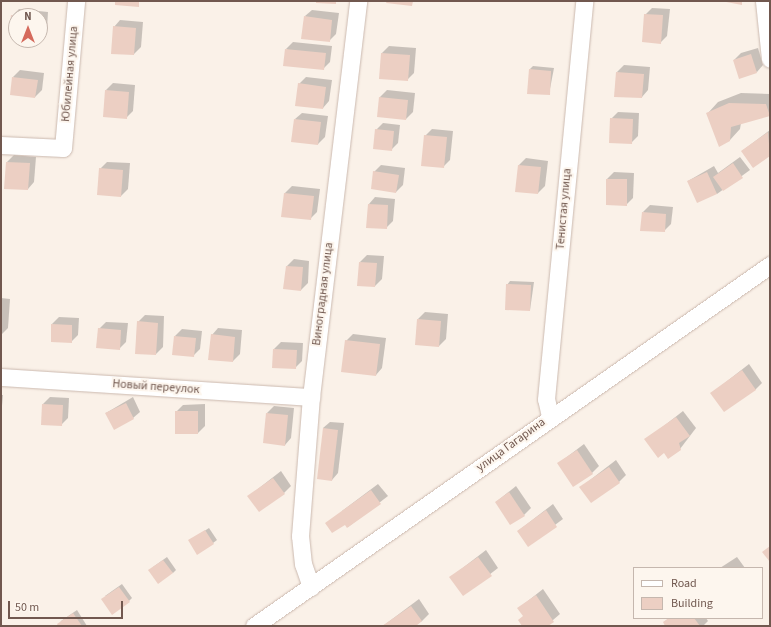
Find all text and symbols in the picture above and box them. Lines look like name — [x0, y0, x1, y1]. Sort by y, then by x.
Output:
north arrow — [8, 8, 48, 48]
text: N — [24, 9, 32, 24]
street label: Юбилейная улица — [59, 25, 81, 123]
street label: Тенистая улица — [553, 168, 575, 250]
street label: Виноградная улица — [310, 242, 336, 346]
street label: Новый переулок — [112, 377, 200, 397]
street label: улица Гагарина — [474, 415, 548, 475]
legend — [633, 567, 763, 619]
text: Road — [671, 575, 697, 592]
scale bar — [10, 593, 125, 619]
text: Building — [671, 595, 713, 612]
text: 50 m — [15, 599, 39, 616]

